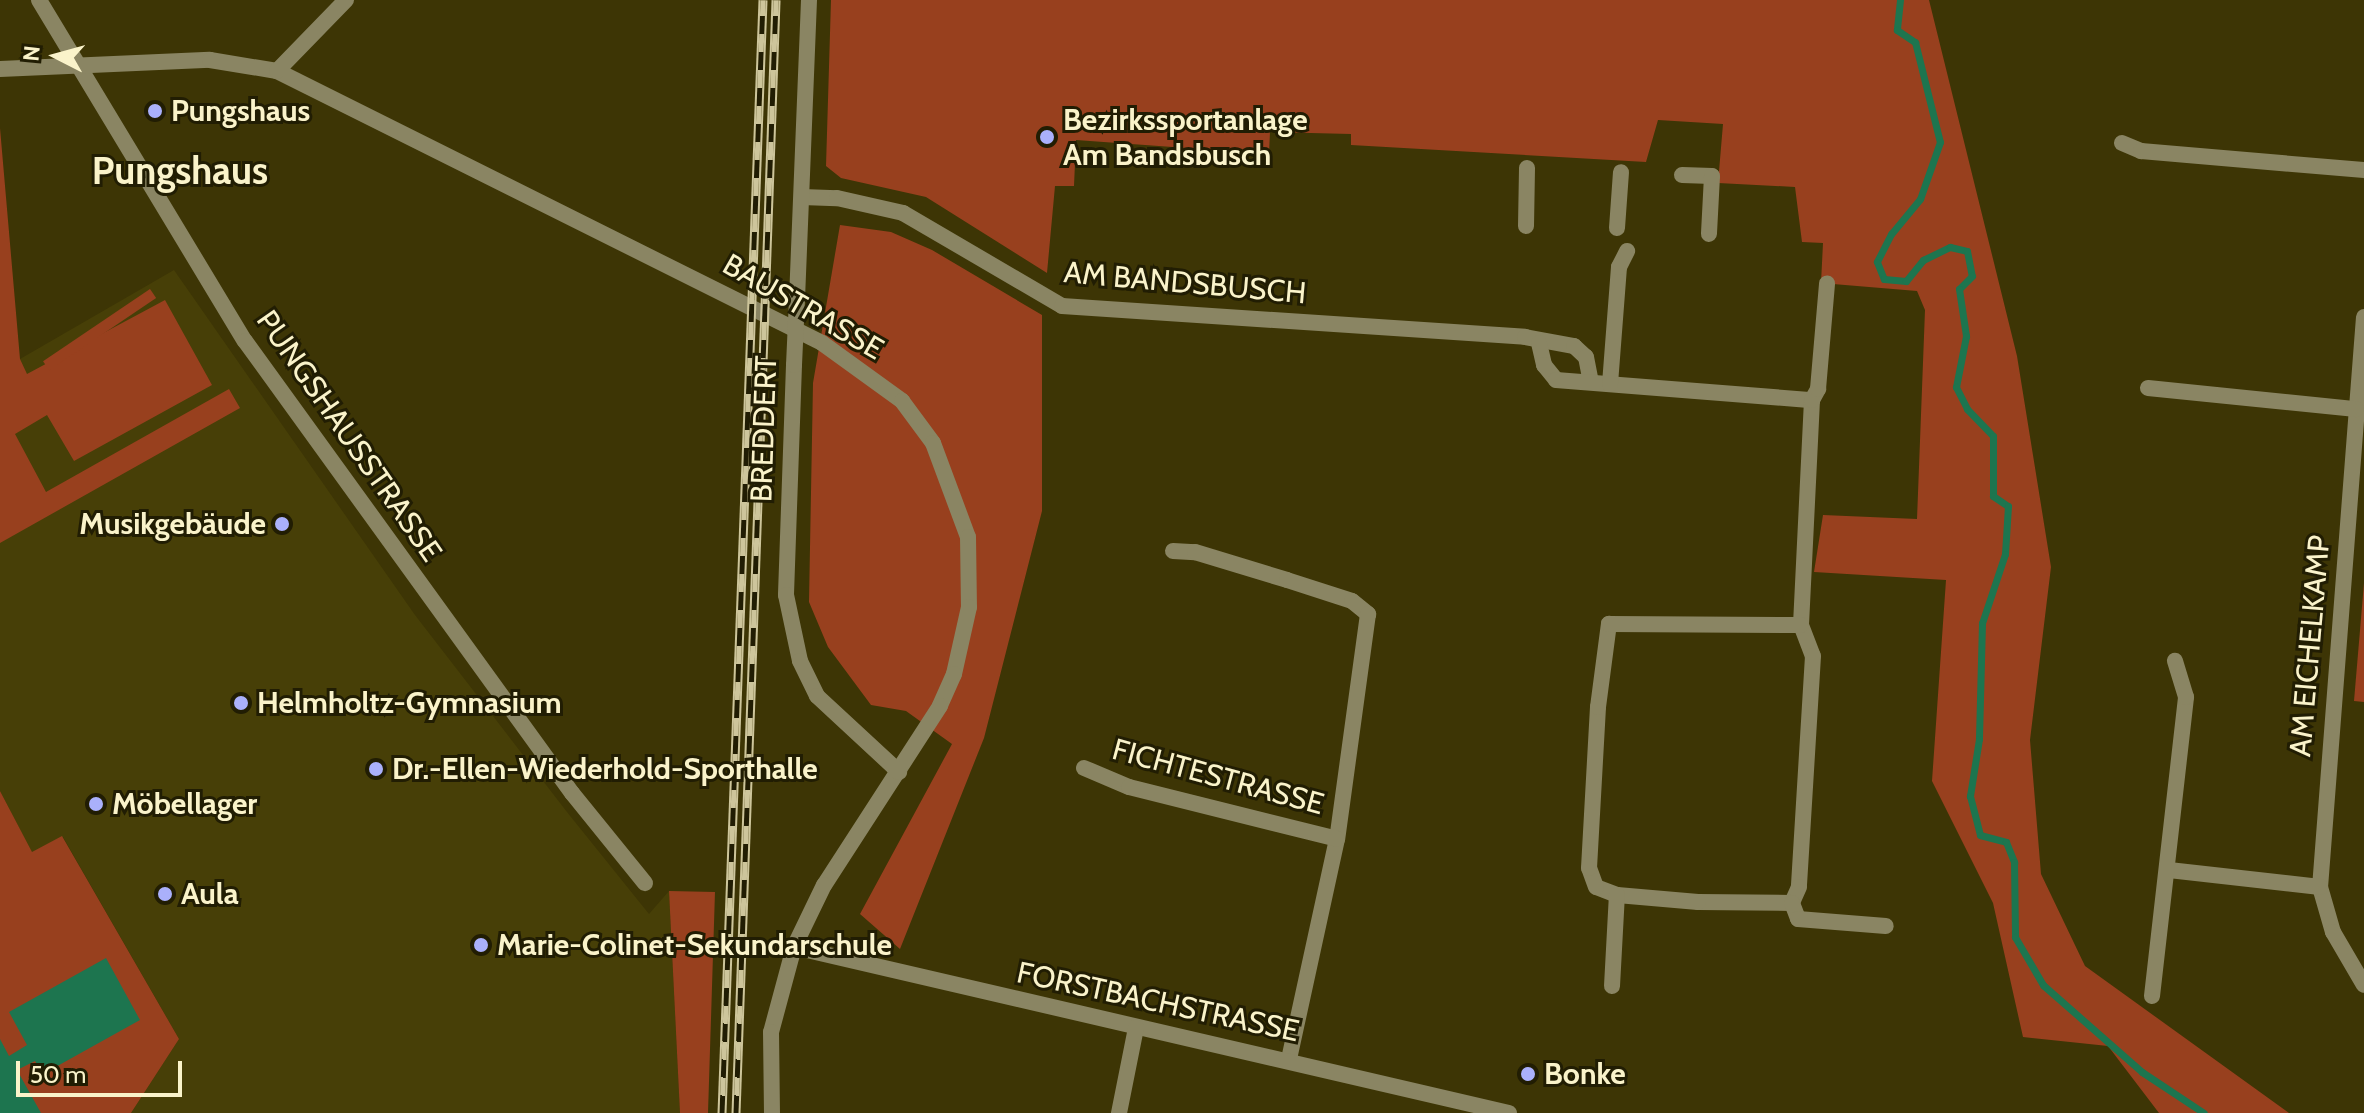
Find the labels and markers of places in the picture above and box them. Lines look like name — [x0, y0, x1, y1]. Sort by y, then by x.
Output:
place label: Pungshaus — [171, 93, 310, 129]
marker: Pungshaus — [146, 102, 164, 120]
place label: Bezirkssportanlage Am Bandsbusch — [1063, 102, 1308, 172]
marker: Bezirkssportanlage Am Bandsbusch — [1038, 128, 1056, 146]
place label: Musikgebäude — [79, 506, 266, 542]
marker: Musikgebäude — [273, 515, 291, 533]
place label: Helmholtz-Gymnasium — [257, 685, 562, 721]
marker: Helmholtz-Gymnasium — [232, 694, 250, 712]
place label: Dr.-Ellen-Wiederhold-Sporthalle — [392, 751, 818, 787]
marker: Dr.-Ellen-Wiederhold-Sporthalle — [367, 760, 385, 778]
place label: Möbellager — [112, 786, 257, 822]
marker: Möbellager — [87, 795, 105, 813]
place label: Aula — [181, 876, 239, 912]
marker: Aula — [156, 885, 174, 903]
place label: Marie-Colinet-Sekundarschule — [497, 927, 892, 963]
marker: Marie-Colinet-Sekundarschule — [472, 936, 490, 954]
place label: Bonke — [1544, 1056, 1626, 1092]
marker: Bonke — [1519, 1065, 1537, 1083]

